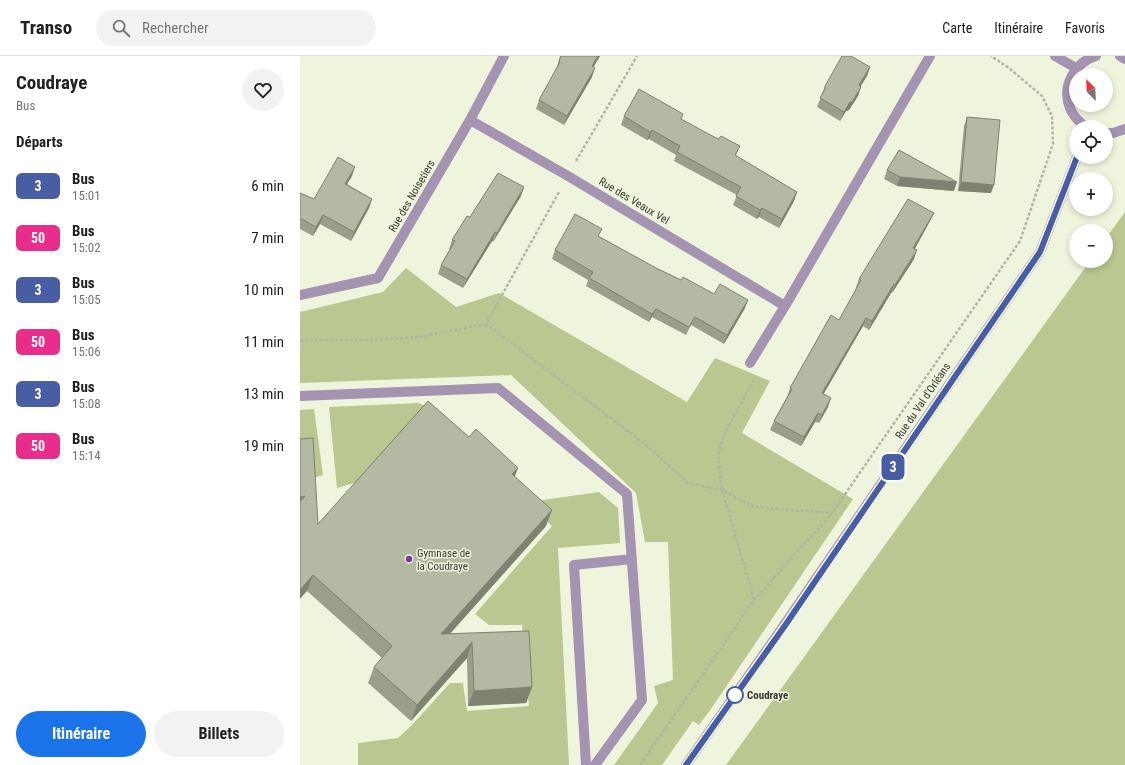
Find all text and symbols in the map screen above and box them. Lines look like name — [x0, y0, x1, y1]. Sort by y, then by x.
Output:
search box — [96, 10, 376, 46]
text: Transo — [20, 16, 72, 39]
icon: search — [110, 17, 132, 39]
text: Rechercher — [142, 19, 209, 37]
text: Carte — [942, 20, 972, 36]
text: Itinéraire — [994, 20, 1043, 36]
text: Favoris — [1065, 20, 1105, 36]
north arrow — [1069, 68, 1113, 112]
map controls — [1069, 68, 1113, 268]
button: heart — [242, 69, 284, 111]
text: Coudraye — [16, 71, 87, 94]
text: Bus — [16, 98, 35, 113]
button: locate — [1069, 120, 1113, 164]
text: Départs — [16, 133, 63, 151]
street label: Rue des Noisetiers — [386, 158, 438, 234]
text: Bus — [72, 170, 95, 188]
button: + — [1069, 172, 1113, 216]
street label: Rue des Veaux Vel — [597, 175, 671, 227]
text: 6 min — [251, 177, 284, 195]
text: 3 — [34, 178, 42, 194]
text: 15:01 — [72, 188, 101, 203]
text: Bus — [72, 222, 95, 240]
button: − — [1069, 224, 1113, 268]
text: 7 min — [251, 229, 284, 247]
text: 50 — [31, 230, 45, 246]
text: 15:02 — [72, 240, 101, 255]
text: Bus — [72, 274, 95, 292]
text: 10 min — [244, 281, 284, 299]
text: 3 — [34, 282, 42, 298]
text: 15:05 — [72, 292, 101, 307]
text: Bus — [72, 326, 95, 344]
text: 11 min — [244, 333, 284, 351]
text: 50 — [31, 334, 45, 350]
text: 15:06 — [72, 344, 101, 359]
street label: Rue du Val d'Orléans — [893, 360, 953, 442]
text: Bus — [72, 378, 95, 396]
text: 13 min — [244, 385, 284, 403]
text: 3 — [34, 386, 42, 402]
text: 15:08 — [72, 396, 101, 411]
text: Bus — [72, 430, 95, 448]
text: 19 min — [244, 437, 284, 455]
text: 50 — [31, 438, 45, 454]
text: 15:14 — [72, 448, 101, 463]
line badge: 3 — [880, 454, 906, 480]
text: 3 — [889, 459, 897, 475]
place label: Gymnase de la Coudraye — [417, 547, 470, 573]
marker: Gymnase de la Coudraye — [404, 554, 414, 564]
marker: Coudraye — [726, 686, 744, 704]
place label: Coudraye — [747, 689, 788, 702]
button: Itinéraire — [16, 711, 146, 757]
button: Billets — [154, 711, 284, 757]

